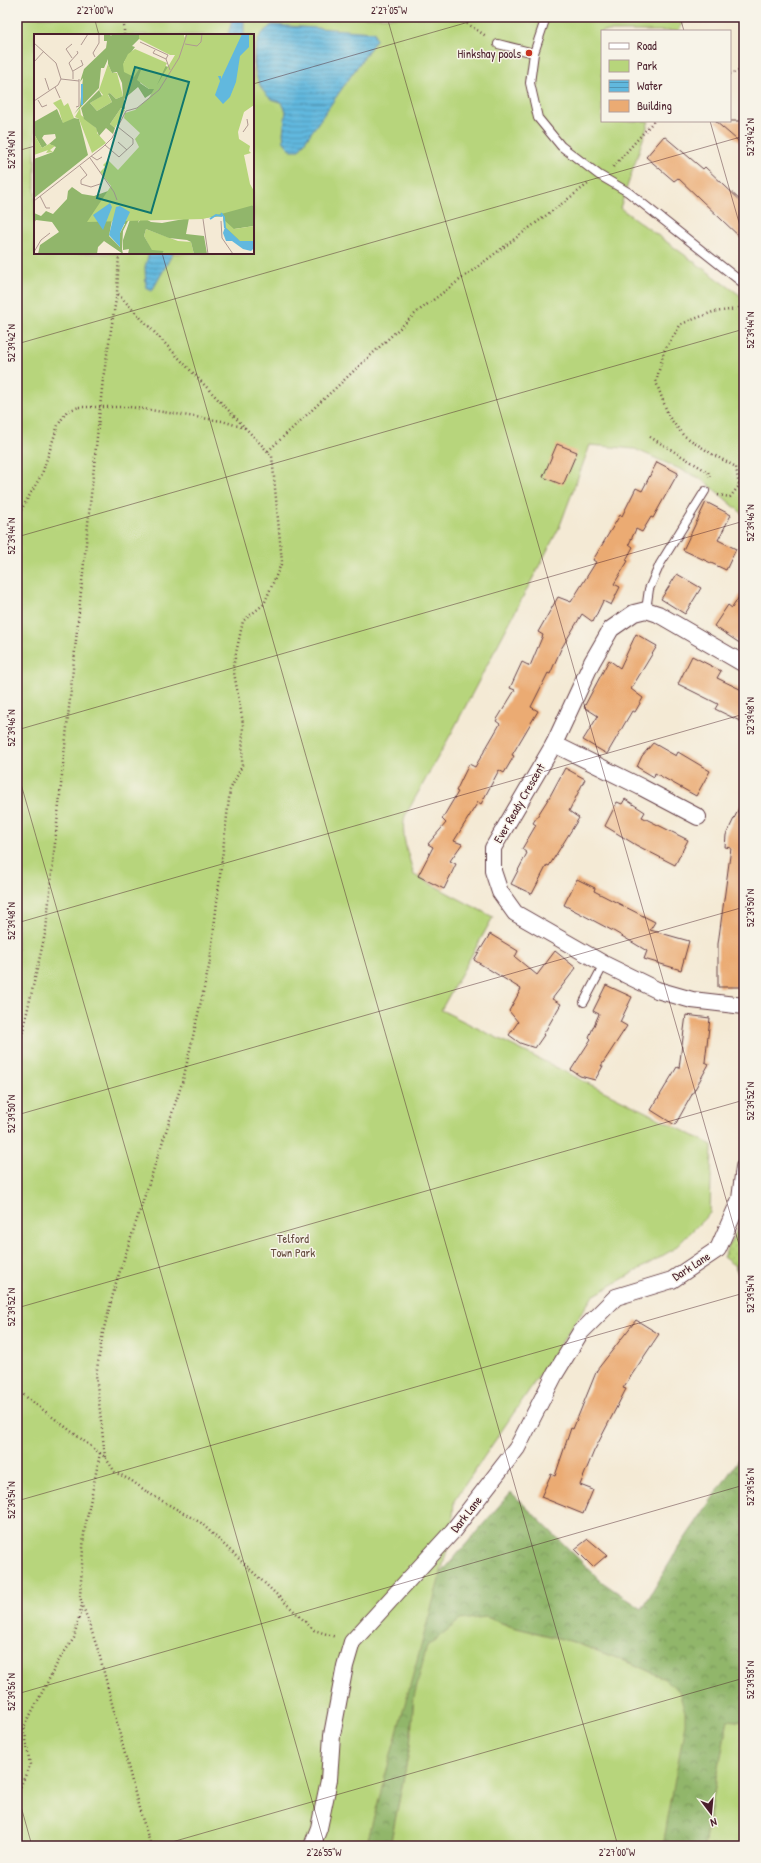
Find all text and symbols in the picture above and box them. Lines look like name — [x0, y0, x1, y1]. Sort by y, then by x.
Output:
text: 2°27'00"W — [77, 4, 114, 17]
text: 2°27'05"W — [371, 4, 408, 17]
legend — [601, 30, 731, 122]
inset map — [34, 34, 254, 254]
text: Road — [637, 37, 657, 54]
place label: Hinkshay pools — [457, 45, 521, 62]
marker: Hinkshay pools — [524, 48, 534, 58]
text: Park — [637, 57, 657, 74]
text: Water — [637, 77, 663, 94]
text: Building — [637, 97, 672, 114]
text: 52°39'42"N — [744, 118, 757, 156]
text: 52°39'40"N — [5, 131, 18, 169]
text: 52°39'44"N — [744, 312, 757, 348]
text: 52°39'42"N — [5, 324, 18, 362]
text: 52°39'46"N — [744, 504, 757, 542]
text: 52°39'44"N — [5, 518, 18, 554]
text: 52°39'48"N — [744, 697, 757, 735]
text: 52°39'46"N — [5, 709, 18, 747]
street label: Ever Ready Crescent — [489, 759, 549, 846]
text: 52°39'50"N — [744, 889, 757, 927]
text: 52°39'48"N — [5, 902, 18, 940]
text: 52°39'52"N — [744, 1082, 757, 1120]
text: 52°39'50"N — [5, 1095, 18, 1133]
park label: Telford Town Park — [271, 1230, 315, 1261]
street label: Dark Lane — [669, 1247, 713, 1285]
text: 52°39'54"N — [744, 1275, 757, 1313]
text: 52°39'52"N — [5, 1288, 18, 1326]
text: 52°39'56"N — [744, 1468, 757, 1506]
text: 52°39'54"N — [5, 1481, 18, 1519]
street label: Dark Lane — [446, 1492, 486, 1536]
text: 52°39'58"N — [744, 1661, 757, 1699]
text: 52°39'56"N — [5, 1673, 18, 1711]
north arrow — [691, 1793, 731, 1833]
text: N — [709, 1815, 719, 1830]
text: 2°26'55"W — [307, 1846, 342, 1859]
text: 2°27'00"W — [599, 1846, 636, 1859]

